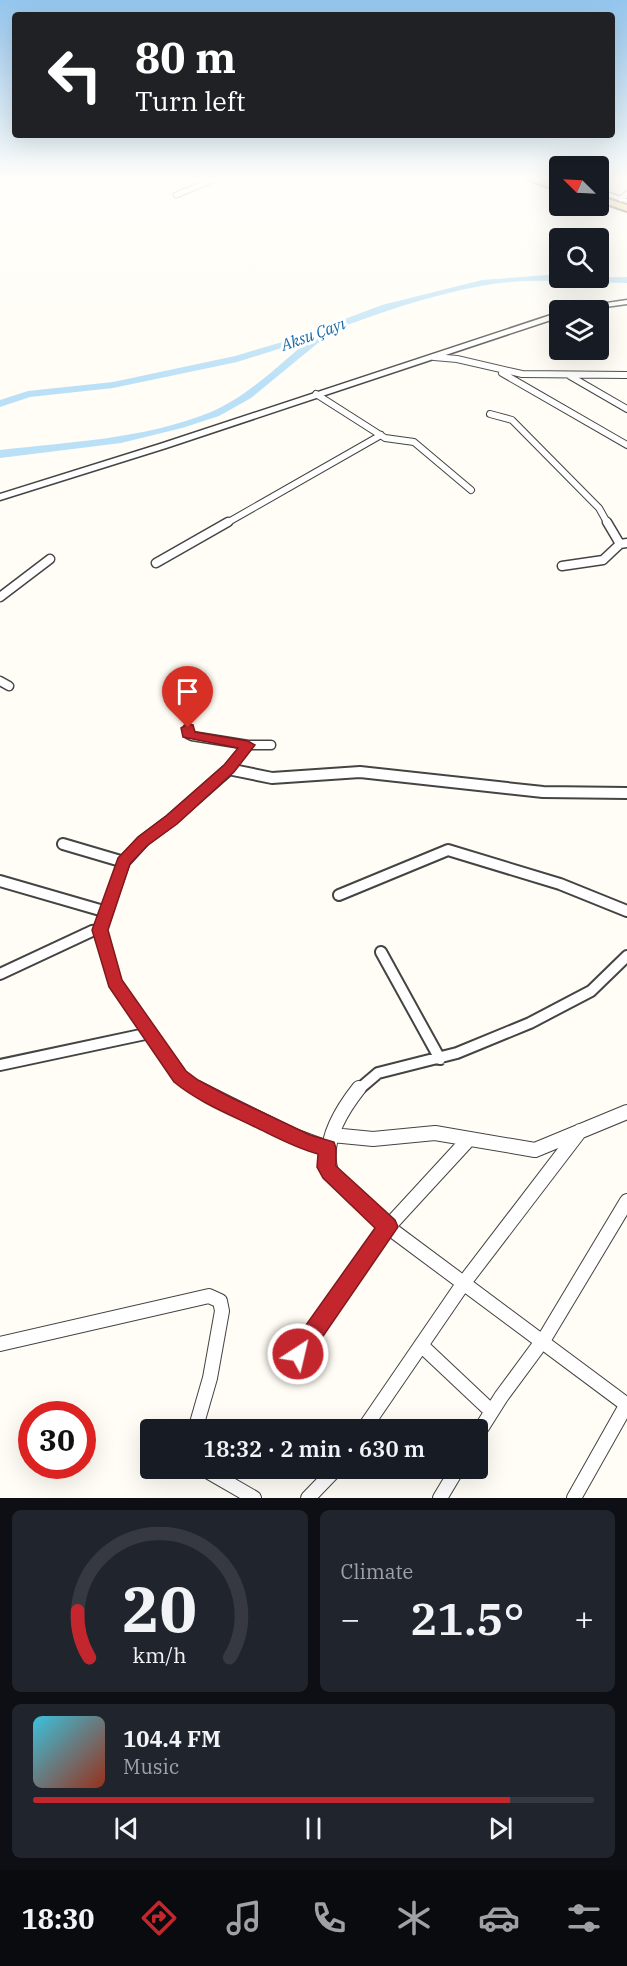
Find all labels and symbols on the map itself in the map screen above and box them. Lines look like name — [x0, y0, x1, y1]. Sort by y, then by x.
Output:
north arrow — [549, 156, 609, 216]
water label: Aksu Çayı — [277, 313, 348, 355]
pin — [162, 666, 213, 728]
position arrow — [266, 1322, 330, 1386]
speed limit sign: 30 — [18, 1401, 96, 1479]

